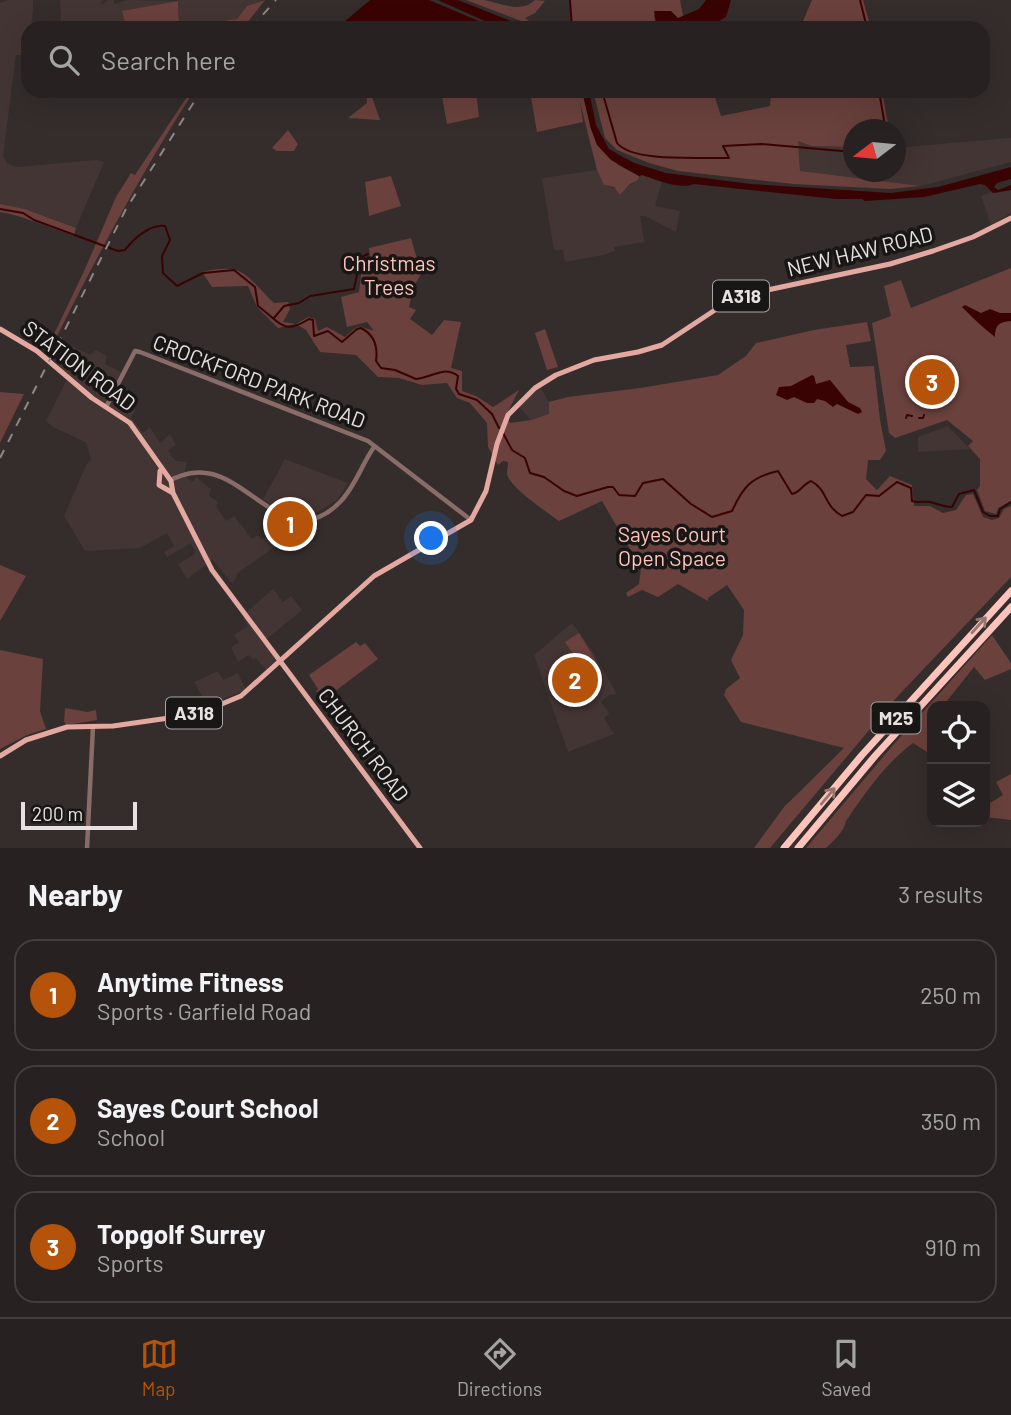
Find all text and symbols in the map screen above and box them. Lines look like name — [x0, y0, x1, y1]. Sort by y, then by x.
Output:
search box — [21, 21, 990, 98]
icon: search — [45, 41, 83, 79]
text: Search here — [101, 44, 236, 75]
north arrow — [843, 119, 906, 182]
street label: NEW HAW ROAD — [784, 220, 935, 281]
park label: Christmas Trees — [343, 250, 436, 299]
road number: A318 — [713, 280, 769, 312]
street label: STATION ROAD — [19, 314, 141, 415]
street label: CROCKFORD PARK ROAD — [150, 329, 369, 433]
pin: 3 — [909, 356, 955, 408]
pin: 1 — [267, 498, 313, 550]
your location — [414, 521, 448, 555]
park label: Sayes Court Open Space — [618, 521, 726, 570]
one-way arrow — [970, 617, 987, 634]
pin: 2 — [552, 654, 598, 706]
street label: CHURCH ROAD — [314, 683, 415, 806]
road number: A318 — [166, 698, 222, 728]
map controls — [927, 701, 990, 827]
button: locate — [927, 701, 990, 764]
road number: M25 — [872, 702, 920, 734]
button: layers — [927, 764, 990, 827]
one-way arrow — [820, 787, 836, 805]
scale bar — [21, 799, 136, 831]
text: 200 m — [32, 802, 83, 825]
text: Nearby — [28, 876, 123, 912]
text: 3 results — [898, 880, 983, 908]
text: Anytime Fitness — [97, 966, 284, 997]
text: 1 — [49, 981, 57, 1009]
text: 250 m — [920, 981, 981, 1009]
text: Sports · Garfield Road — [97, 997, 311, 1025]
text: Sayes Court School — [97, 1092, 319, 1123]
text: 2 — [47, 1107, 59, 1135]
text: 350 m — [921, 1107, 981, 1135]
text: School — [97, 1123, 165, 1151]
text: Topgolf Surrey — [97, 1218, 266, 1249]
text: 3 — [47, 1233, 59, 1261]
text: 910 m — [925, 1233, 981, 1261]
text: Sports — [97, 1249, 164, 1277]
tab: Map — [140, 1335, 178, 1400]
tab: Directions — [457, 1335, 542, 1400]
tab: Saved — [821, 1335, 871, 1400]

